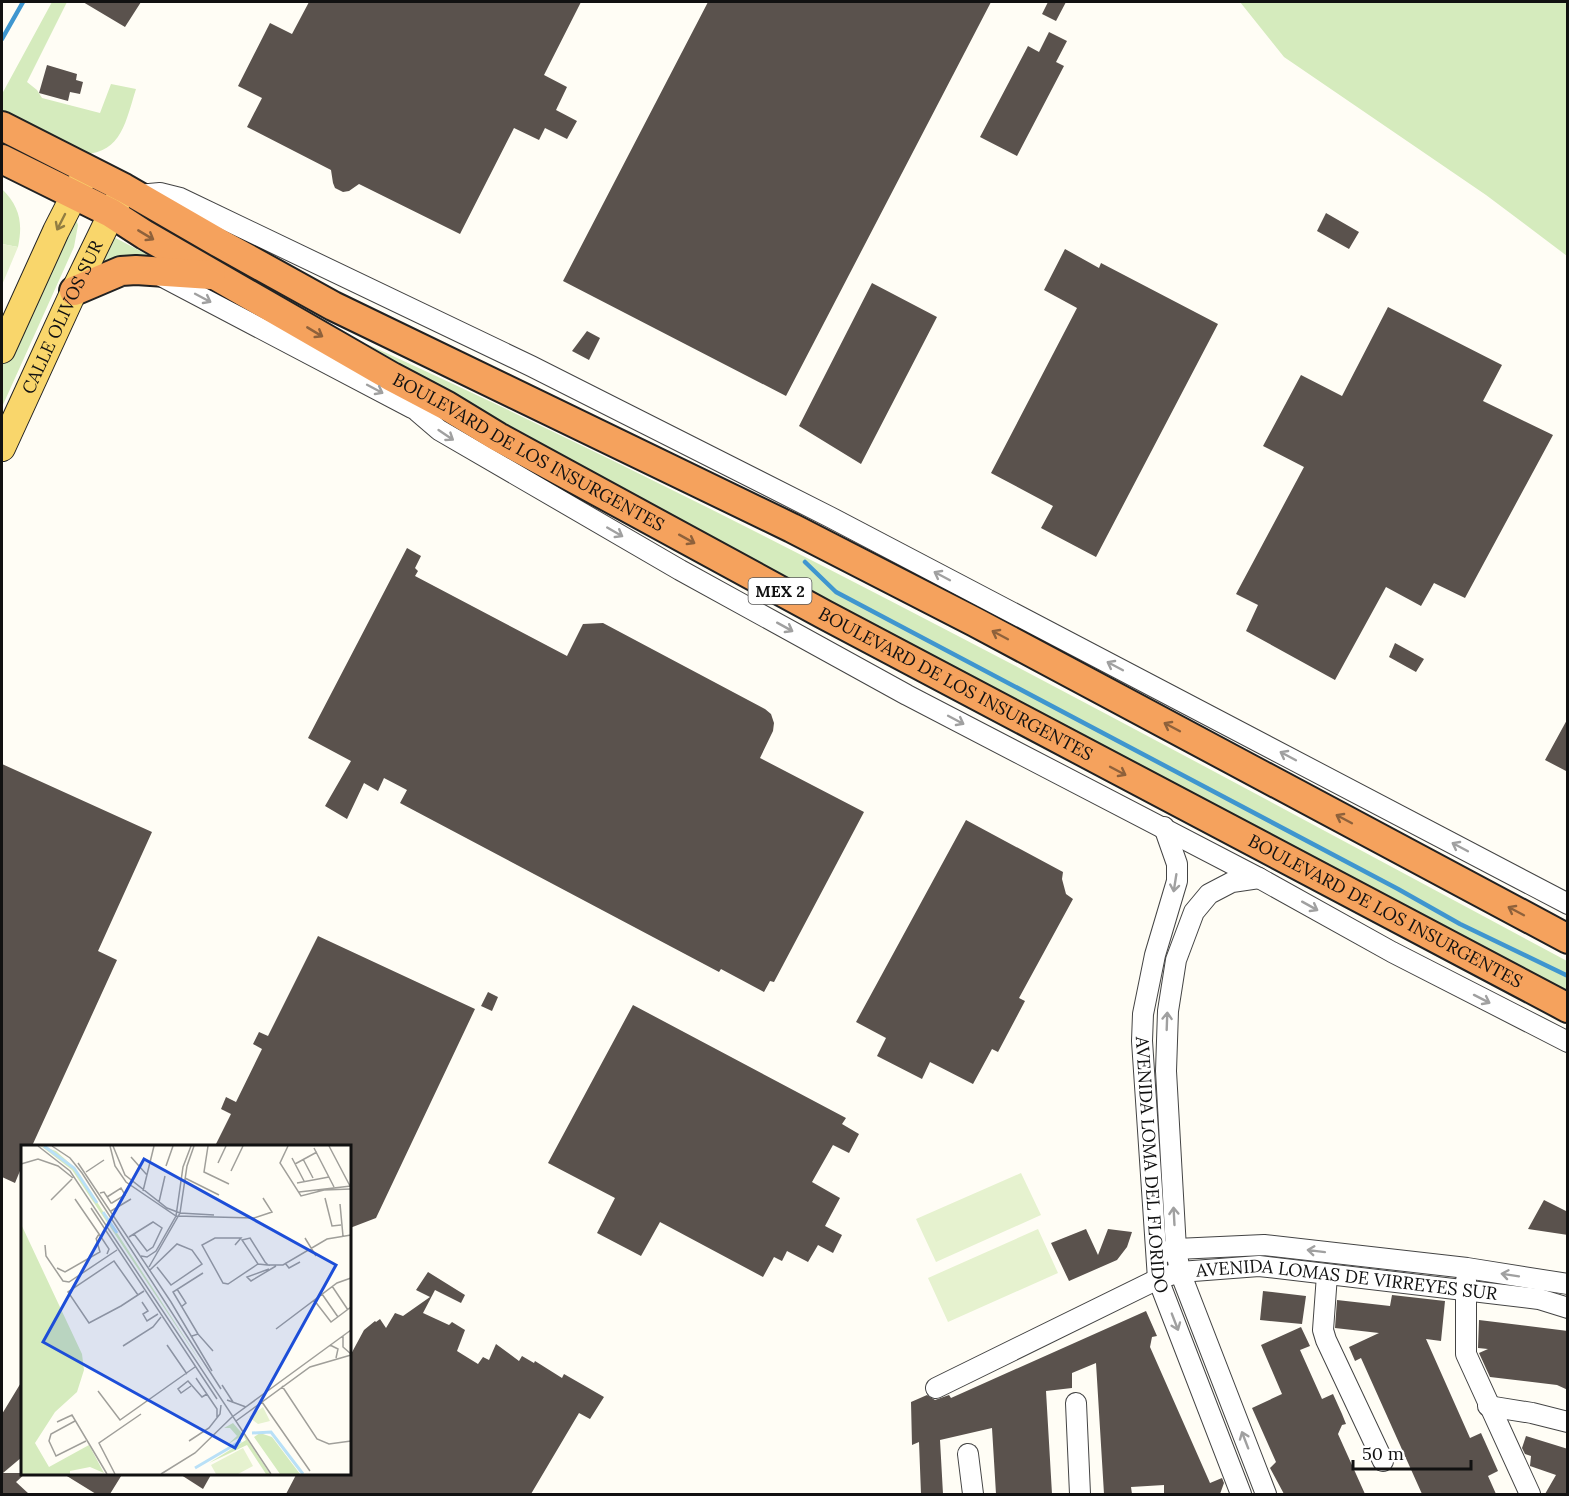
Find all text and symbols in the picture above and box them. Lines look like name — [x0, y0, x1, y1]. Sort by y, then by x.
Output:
one-way arrow — [55, 213, 67, 230]
one-way arrow — [137, 230, 154, 242]
street label: CALLE OLIVOS SUR — [16, 236, 108, 398]
one-way arrow — [194, 292, 211, 304]
one-way arrow — [306, 326, 323, 338]
street label: BOULEVARD DE LOS INSURGENTES — [389, 367, 669, 536]
one-way arrow — [366, 384, 384, 395]
one-way arrow — [437, 429, 454, 441]
one-way arrow — [606, 526, 623, 538]
one-way arrow — [678, 534, 696, 545]
one-way arrow — [933, 569, 951, 581]
road number: MEX 2 — [748, 578, 812, 604]
street label: BOULEVARD DE LOS INSURGENTES — [815, 602, 1097, 766]
one-way arrow — [776, 621, 793, 633]
one-way arrow — [992, 629, 1010, 640]
one-way arrow — [1107, 660, 1124, 672]
one-way arrow — [947, 715, 965, 726]
one-way arrow — [1164, 721, 1182, 732]
one-way arrow — [1279, 750, 1297, 762]
one-way arrow — [1109, 765, 1126, 777]
one-way arrow — [1336, 813, 1353, 825]
street label: BOULEVARD DE LOS INSURGENTES — [1244, 829, 1527, 993]
one-way arrow — [1452, 841, 1469, 853]
one-way arrow — [1170, 873, 1181, 893]
one-way arrow — [1302, 901, 1319, 913]
one-way arrow — [1508, 905, 1525, 917]
one-way arrow — [1473, 993, 1491, 1005]
one-way arrow — [1162, 1011, 1173, 1031]
street label: AVENIDA LOMA DEL FLORIDO — [1131, 1035, 1175, 1297]
inset map — [21, 1145, 351, 1475]
one-way arrow — [1168, 1206, 1179, 1226]
one-way arrow — [1307, 1245, 1327, 1256]
street label: AVENIDA LOMAS DE VIRREYES SUR — [1194, 1254, 1499, 1305]
one-way arrow — [1500, 1269, 1520, 1280]
one-way arrow — [1170, 1313, 1181, 1331]
one-way arrow — [1239, 1431, 1250, 1450]
scale bar — [1353, 1433, 1472, 1471]
text: 50 m — [1362, 1442, 1404, 1465]

